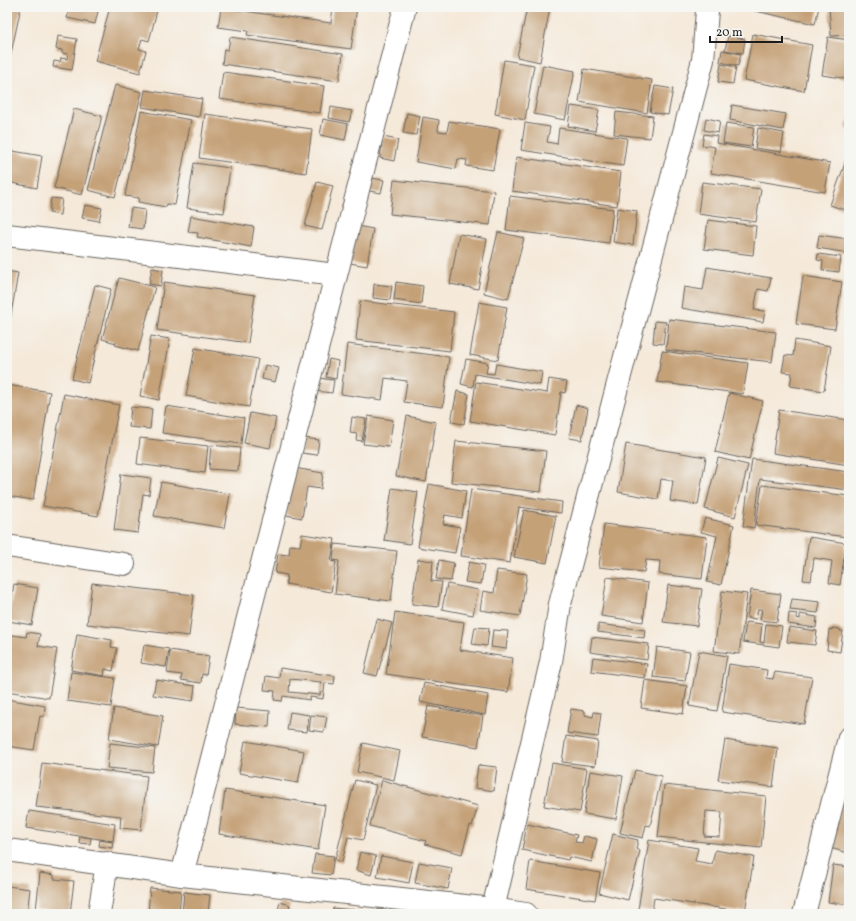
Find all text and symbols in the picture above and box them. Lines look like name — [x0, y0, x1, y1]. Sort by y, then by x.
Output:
scale bar — [710, 18, 782, 44]
text: 20 m — [716, 25, 743, 41]

